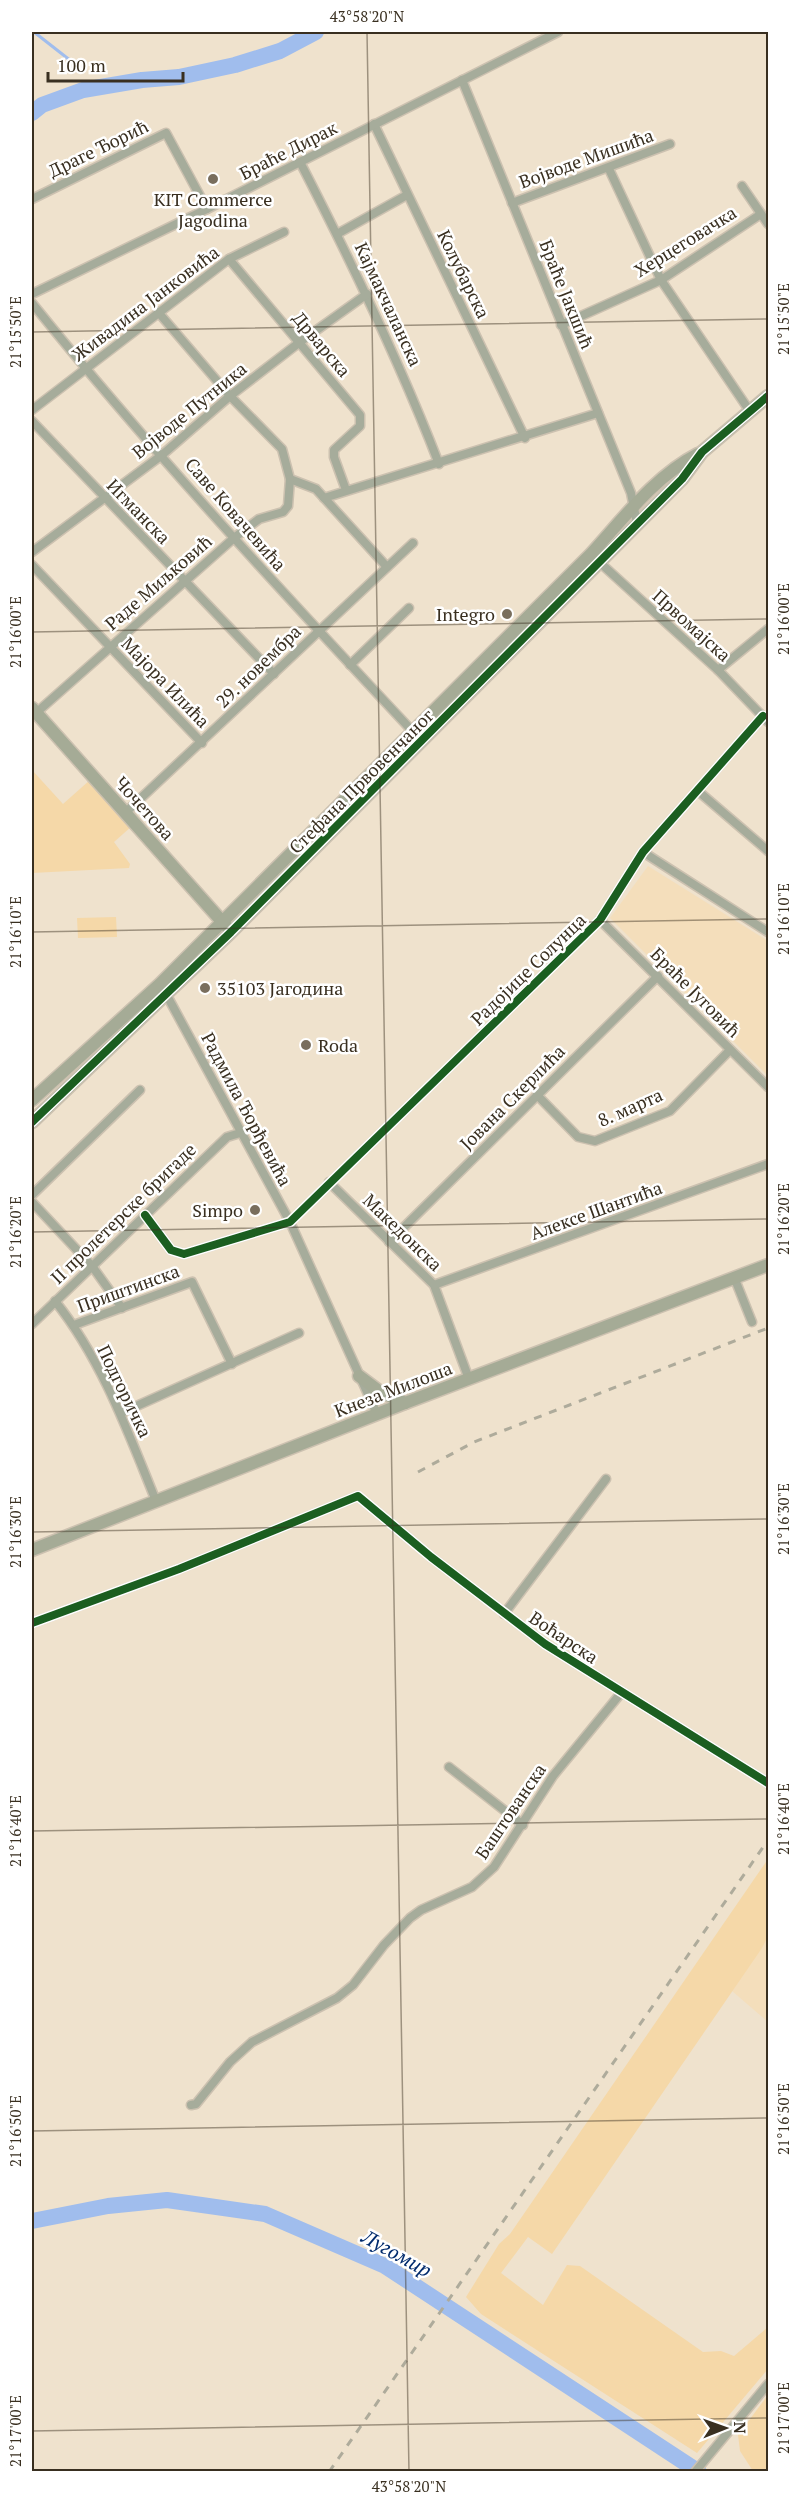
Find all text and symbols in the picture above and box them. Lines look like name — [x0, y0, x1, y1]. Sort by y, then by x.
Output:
text: 43°58'20"N — [330, 6, 404, 26]
scale bar — [48, 45, 183, 83]
text: 100 m — [57, 53, 106, 77]
street label: Драге Ђорић — [44, 113, 152, 182]
street label: Браће Дирак — [235, 115, 341, 185]
street label: Војводе Мишића — [516, 123, 656, 193]
marker: KIT Commerce Jagodina — [206, 172, 220, 186]
place label: KIT Commerce Jagodina — [154, 187, 272, 232]
street label: Херцеговачка — [629, 200, 741, 282]
street label: Колубарска — [432, 226, 496, 322]
street label: Браће Јакшић — [534, 236, 600, 352]
street label: Кајмакчаланска — [350, 238, 428, 370]
street label: Живадина Јанковића — [67, 240, 223, 366]
text: 21°15'50"E — [773, 283, 793, 355]
text: 21°15'50"E — [5, 296, 25, 368]
street label: Дрварска — [288, 306, 356, 382]
street label: Војводе Путника — [127, 356, 251, 464]
street label: Саве Ковачевића — [180, 452, 292, 576]
street label: Игманска — [102, 473, 176, 549]
street label: Раде Миљковић — [100, 529, 217, 635]
text: 21°16'00"E — [773, 583, 793, 655]
street label: Првомајска — [648, 584, 736, 666]
text: 21°16'00"E — [5, 596, 25, 668]
place label: Integro — [436, 602, 495, 626]
marker: Integro — [500, 607, 514, 621]
street label: 29. новембра — [210, 619, 306, 713]
street label: Мајора Илића — [117, 632, 215, 732]
street label: Стефана Првовенчаног — [283, 703, 439, 859]
street label: Чочетова — [110, 771, 180, 845]
text: 21°16'10"E — [773, 883, 793, 955]
text: 21°16'10"E — [5, 896, 25, 968]
street label: Радојице Солунца — [465, 908, 591, 1030]
street label: Браће Југовић — [646, 942, 747, 1043]
place label: 35103 Јагодина — [217, 976, 343, 1000]
marker: 35103 Јагодина — [198, 981, 212, 995]
street label: Радмила Ђорђевића — [196, 1028, 298, 1190]
place label: Roda — [318, 1033, 358, 1057]
marker: Roda — [299, 1038, 313, 1052]
street label: Јована Скерлића — [454, 1039, 570, 1155]
street label: 8. марта — [594, 1082, 666, 1132]
street label: II пролетерске бригаде — [45, 1137, 201, 1289]
street label: Алексе Шантића — [527, 1175, 665, 1245]
text: 21°16'20"E — [773, 1183, 793, 1255]
street label: Македонска — [358, 1188, 448, 1276]
text: 21°16'20"E — [5, 1196, 25, 1268]
place label: Simpo — [192, 1198, 243, 1222]
marker: Simpo — [248, 1203, 262, 1217]
street label: Приштинска — [73, 1258, 183, 1318]
street label: Подгоричка — [92, 1341, 158, 1441]
street label: Кнеза Милоша — [331, 1356, 455, 1422]
text: 21°16'30"E — [773, 1483, 793, 1555]
text: 21°16'30"E — [5, 1496, 25, 1568]
street label: Воћарска — [525, 1605, 603, 1669]
street label: Баштованска — [469, 1758, 551, 1864]
text: 21°16'40"E — [773, 1783, 793, 1855]
text: 21°16'40"E — [5, 1795, 25, 1867]
text: 21°16'50"E — [773, 2083, 793, 2155]
text: 21°16'50"E — [5, 2095, 25, 2167]
water label: Лугомир — [356, 2222, 437, 2283]
text: 21°17'00"E — [773, 2382, 793, 2454]
text: 21°17'00"E — [5, 2395, 25, 2467]
north arrow — [695, 2398, 755, 2458]
text: N — [729, 2421, 751, 2434]
text: 43°58'20"N — [372, 2476, 446, 2496]

